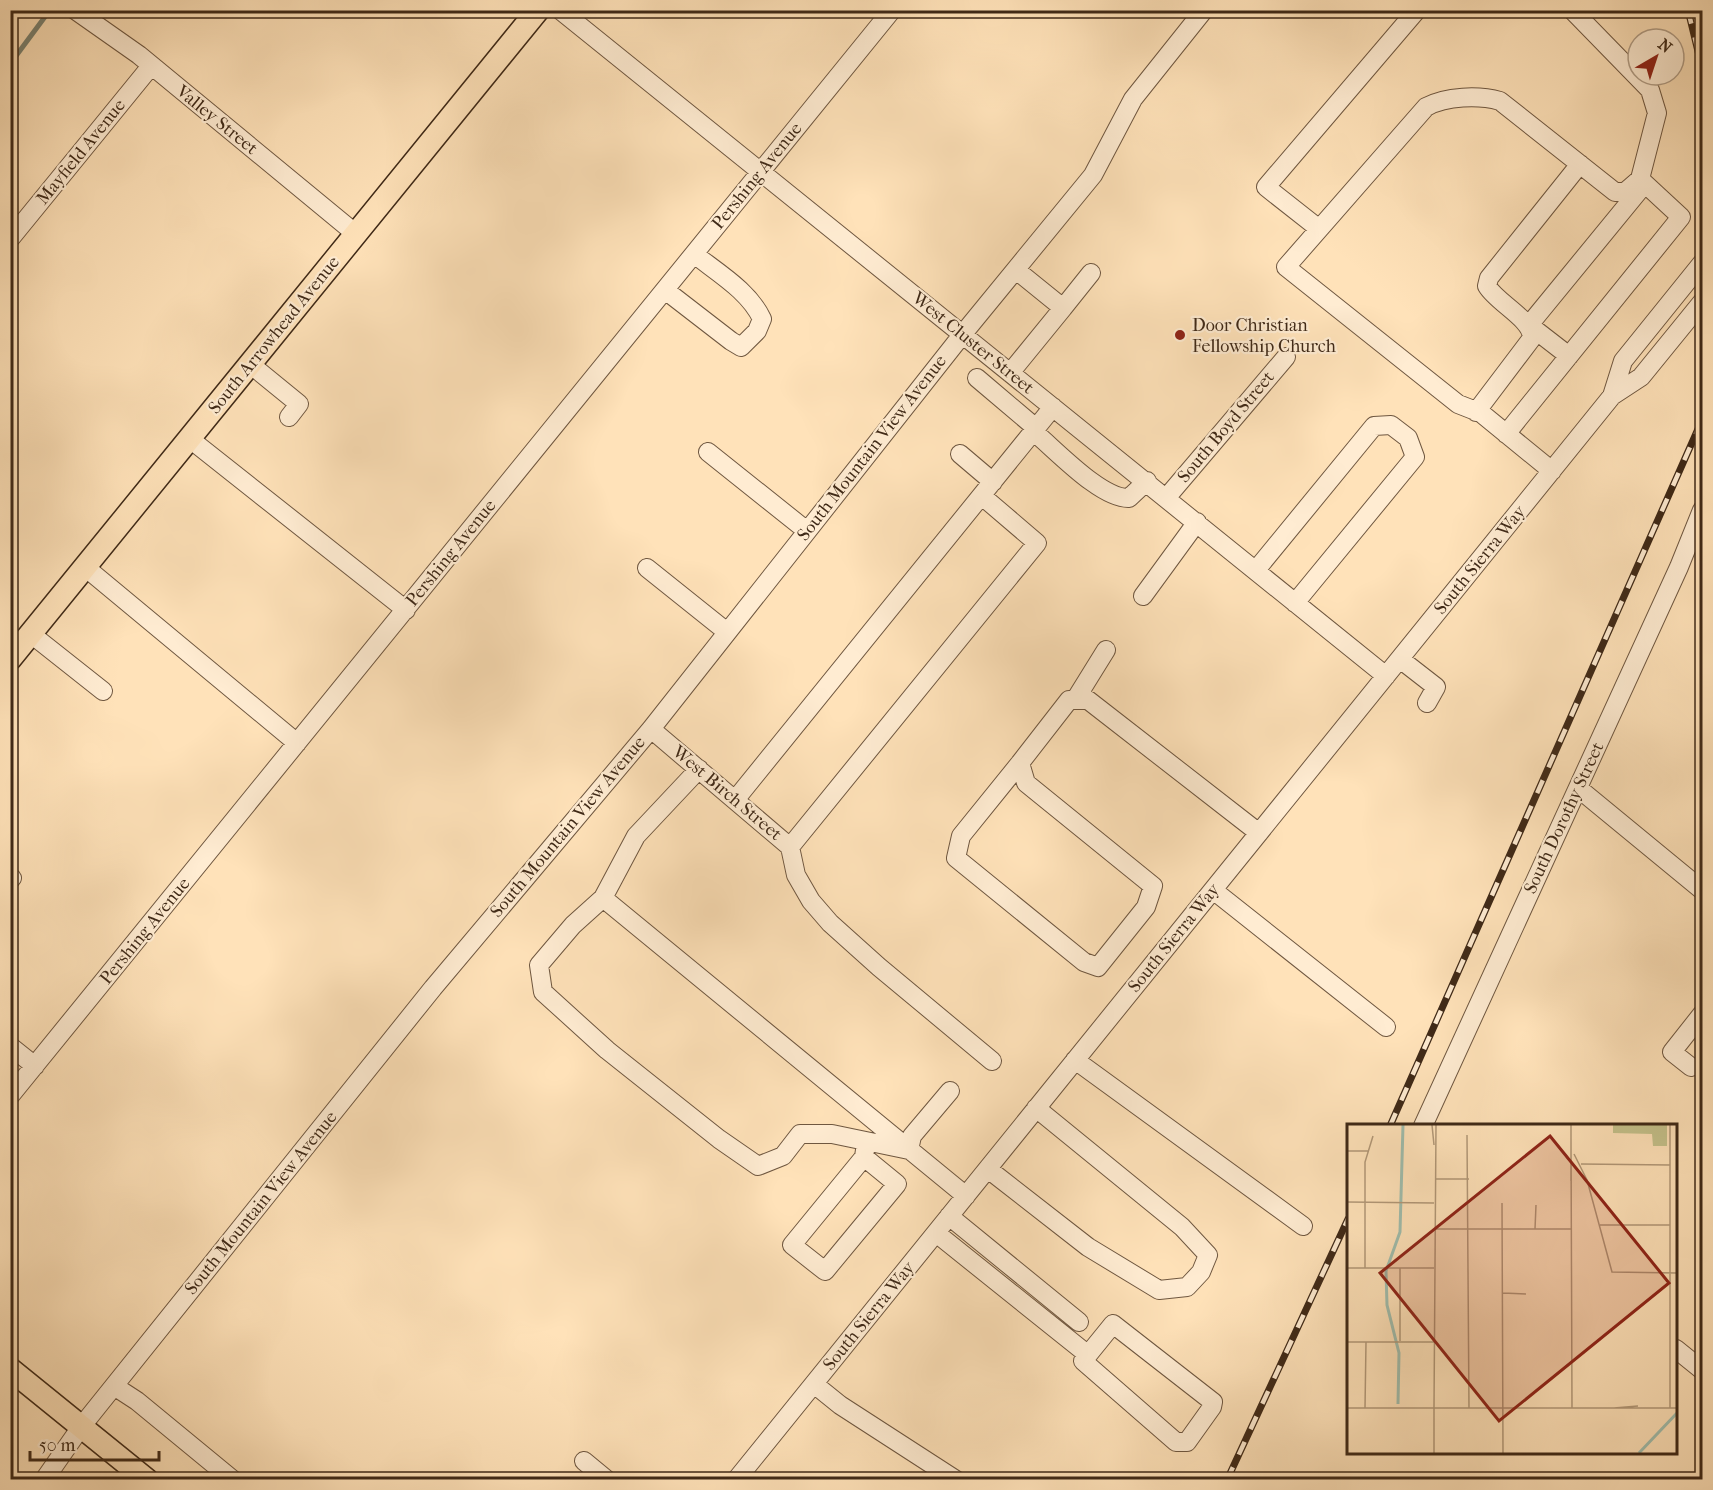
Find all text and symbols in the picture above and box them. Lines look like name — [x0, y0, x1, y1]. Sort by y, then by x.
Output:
north arrow — [1626, 27, 1686, 87]
text: N — [1654, 35, 1676, 57]
street label: Valley Street — [171, 80, 262, 159]
street label: Mayfield Avenue — [32, 95, 130, 209]
street label: Pershing Avenue — [708, 118, 806, 234]
street label: South Arrowhead Avenue — [204, 252, 344, 418]
street label: West Cluster Street — [907, 287, 1039, 399]
place label: Door Christian Fellowship Church — [1192, 315, 1336, 357]
marker: Door Christian Fellowship Church — [1173, 328, 1187, 342]
street label: South Mountain View Avenue — [793, 351, 951, 545]
street label: South Boyd Street — [1173, 367, 1279, 487]
street label: Pershing Avenue — [402, 495, 500, 611]
street label: South Sierra Way — [1430, 500, 1531, 619]
street label: South Mountain View Avenue — [486, 732, 650, 922]
street label: South Dorothy Street — [1520, 738, 1609, 897]
street label: West Birch Street — [667, 741, 786, 845]
street label: Pershing Avenue — [96, 873, 194, 989]
street label: South Sierra Way — [1124, 878, 1225, 997]
street label: South Mountain View Avenue — [181, 1107, 342, 1299]
inset map — [1347, 1124, 1677, 1454]
street label: South Sierra Way — [819, 1256, 920, 1375]
scale bar — [30, 1424, 159, 1462]
text: 50 m — [39, 1435, 76, 1456]

